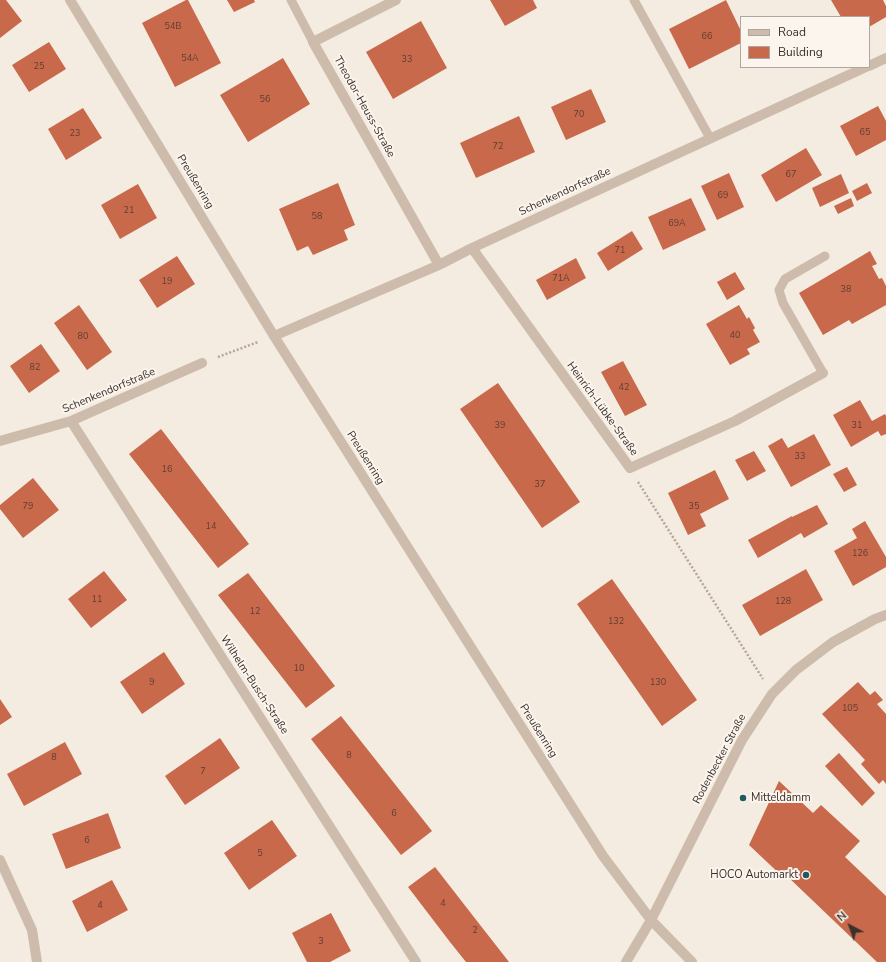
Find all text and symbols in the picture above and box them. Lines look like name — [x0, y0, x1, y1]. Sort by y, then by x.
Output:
legend — [740, 16, 870, 68]
house number: 54B — [165, 22, 181, 32]
text: Road — [778, 24, 806, 40]
house number: 66 — [702, 32, 712, 42]
text: Building — [778, 44, 823, 60]
house number: 54A — [181, 54, 199, 64]
street label: Theodor-Heuss-Straße — [331, 54, 397, 160]
house number: 33 — [402, 55, 412, 65]
house number: 25 — [34, 62, 44, 72]
house number: 56 — [260, 95, 270, 105]
house number: 70 — [574, 110, 584, 120]
house number: 65 — [860, 128, 870, 138]
house number: 23 — [70, 129, 80, 139]
house number: 72 — [493, 142, 503, 152]
street label: Preußenring — [174, 153, 216, 211]
street label: Schenkendorfstraße — [517, 165, 613, 219]
house number: 67 — [786, 170, 796, 180]
house number: 69 — [718, 191, 728, 201]
house number: 21 — [124, 206, 134, 216]
house number: 58 — [312, 212, 322, 222]
house number: 69A — [668, 219, 686, 229]
house number: 71 — [615, 246, 625, 256]
house number: 71A — [552, 274, 570, 284]
house number: 19 — [162, 277, 172, 287]
house number: 38 — [841, 285, 851, 295]
house number: 40 — [730, 331, 740, 341]
house number: 80 — [78, 332, 88, 342]
street label: Heinrich-Lübke-Straße — [564, 360, 640, 458]
house number: 82 — [30, 363, 40, 373]
street label: Schenkendorfstraße — [61, 365, 157, 417]
house number: 42 — [619, 383, 629, 393]
house number: 39 — [495, 421, 505, 431]
house number: 31 — [852, 421, 862, 431]
street label: Preußenring — [343, 429, 387, 487]
house number: 33 — [795, 452, 805, 462]
house number: 16 — [162, 465, 172, 475]
house number: 37 — [535, 480, 545, 490]
house number: 79 — [23, 502, 33, 512]
house number: 35 — [689, 502, 699, 512]
house number: 14 — [206, 522, 216, 532]
house number: 126 — [852, 549, 868, 559]
house number: 11 — [92, 595, 102, 605]
house number: 128 — [775, 597, 791, 607]
house number: 12 — [250, 607, 260, 617]
house number: 132 — [608, 617, 624, 627]
street label: Wilhelm-Busch-Straße — [217, 633, 291, 737]
house number: 10 — [294, 664, 304, 674]
house number: 9 — [149, 678, 155, 688]
house number: 130 — [650, 678, 666, 688]
street label: Preußenring — [516, 702, 560, 760]
house number: 105 — [842, 704, 858, 714]
street label: Rodenbecker Straße — [691, 712, 749, 806]
house number: 8 — [346, 751, 352, 761]
house number: 8 — [51, 753, 57, 763]
house number: 7 — [200, 767, 206, 777]
place label: Mitteldamm — [751, 791, 811, 805]
marker: Mitteldamm — [738, 793, 748, 803]
house number: 6 — [391, 809, 397, 819]
house number: 6 — [84, 836, 90, 846]
house number: 5 — [257, 849, 263, 859]
place label: HOCO Automarkt — [710, 868, 798, 882]
marker: HOCO Automarkt — [801, 870, 811, 880]
house number: 4 — [440, 899, 446, 909]
house number: 4 — [97, 901, 103, 911]
north arrow — [830, 906, 870, 946]
text: N — [834, 908, 850, 925]
house number: 2 — [472, 926, 478, 936]
house number: 3 — [318, 937, 324, 947]

